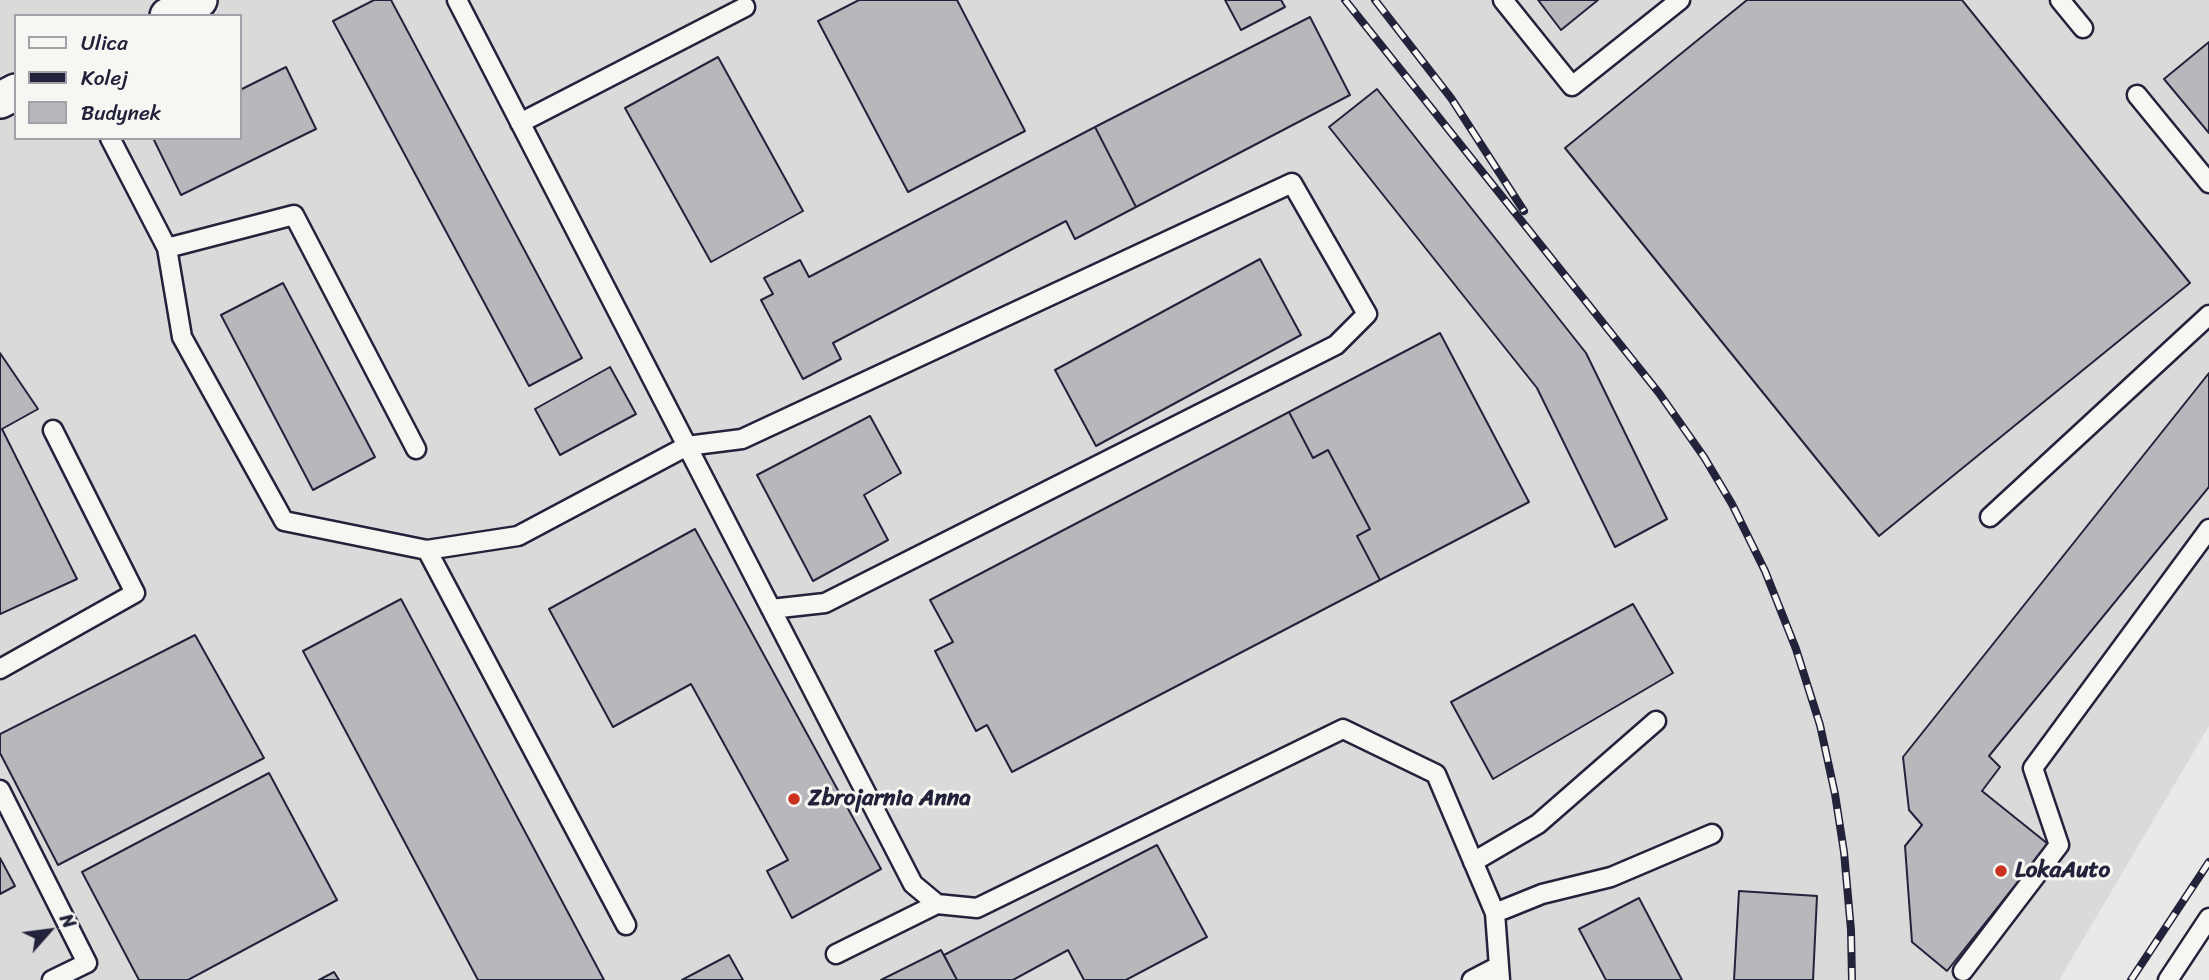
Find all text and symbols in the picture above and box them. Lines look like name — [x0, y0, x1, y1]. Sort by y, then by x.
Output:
legend — [14, 14, 242, 140]
text: Ulica — [81, 24, 128, 62]
text: Kolej — [81, 59, 128, 97]
text: Budynek — [81, 94, 161, 132]
place label: Zbrojarnia Anna — [808, 785, 971, 813]
marker: Zbrojarnia Anna — [786, 791, 802, 807]
place label: LokaAuto — [2015, 857, 2110, 885]
marker: LokaAuto — [1993, 863, 2009, 879]
north arrow — [14, 896, 84, 966]
text: N — [50, 907, 86, 934]

